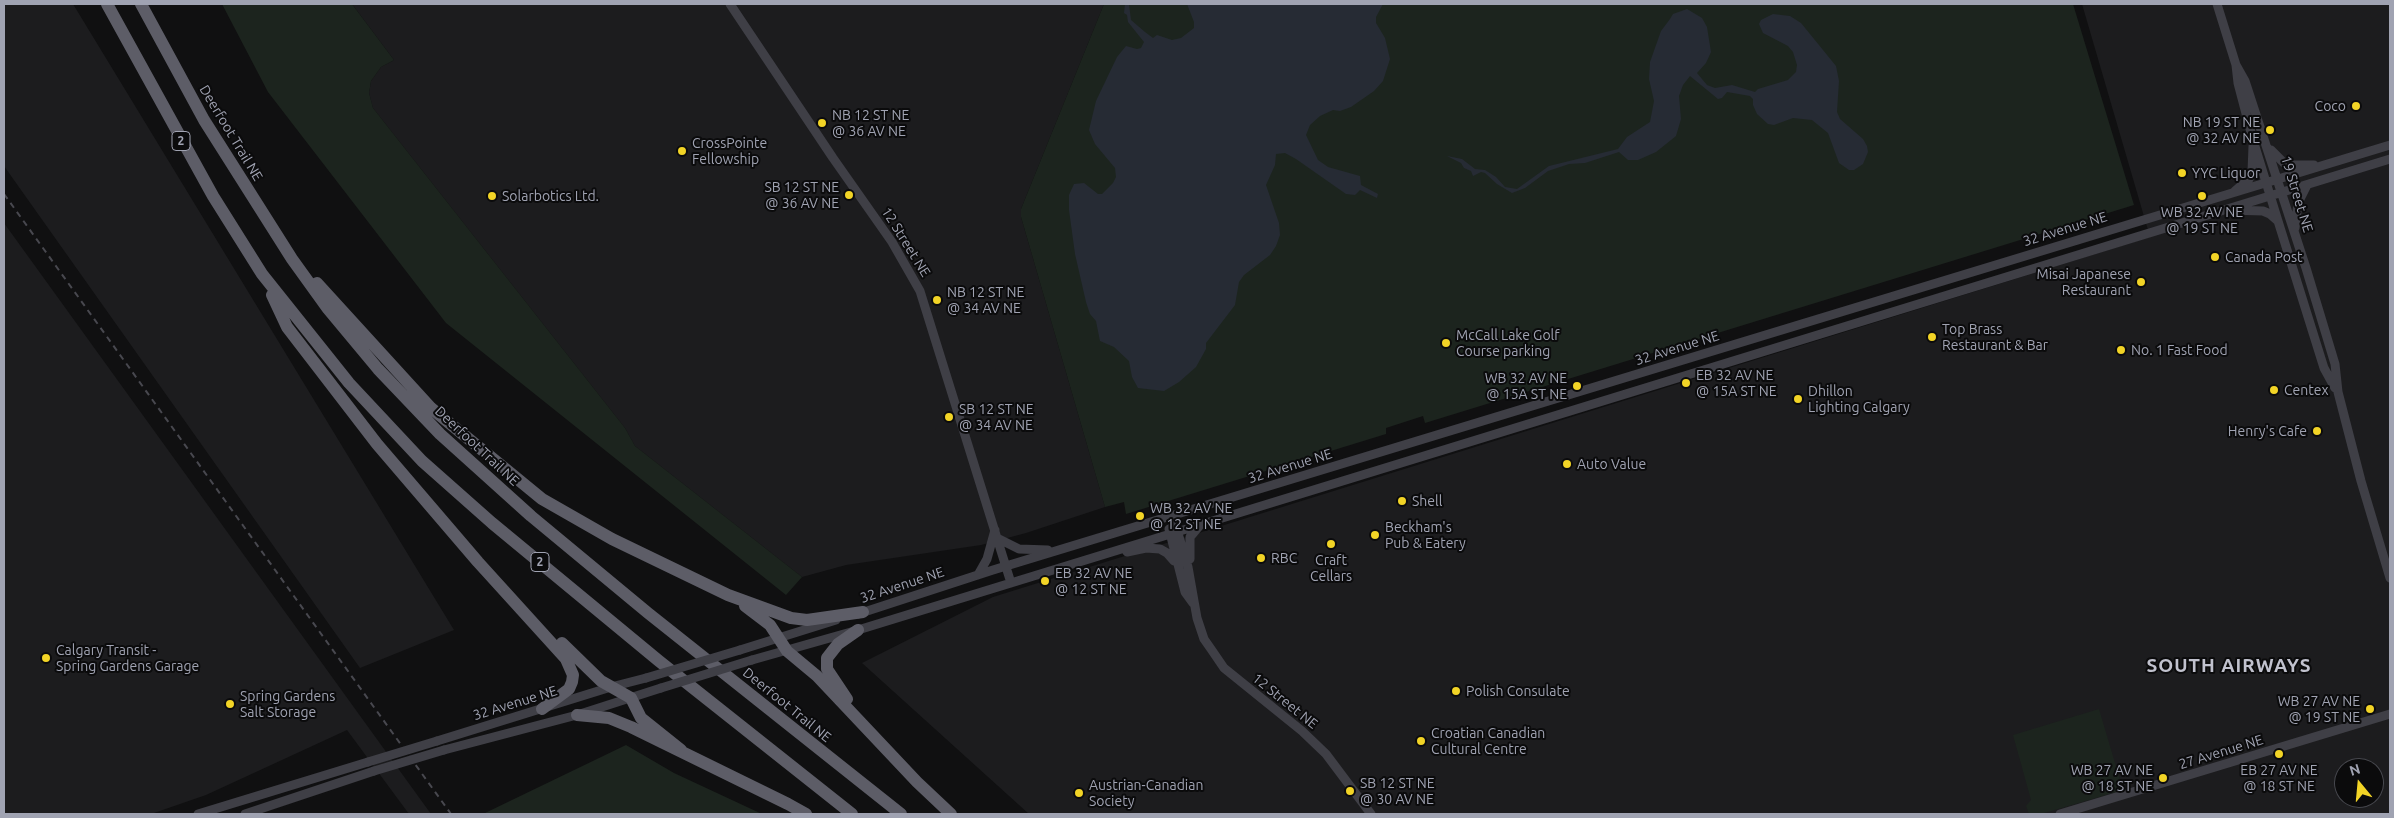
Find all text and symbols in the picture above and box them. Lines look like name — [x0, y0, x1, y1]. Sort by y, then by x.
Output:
street label: Deerfoot Trail NE — [196, 82, 266, 184]
place label: Coco — [2315, 98, 2346, 114]
marker: Coco — [2350, 100, 2362, 112]
place label: NB 12 ST NE @ 36 AV NE — [832, 107, 909, 140]
place label: NB 19 ST NE @ 32 AV NE — [2183, 114, 2260, 146]
marker: NB 12 ST NE @ 36 AV NE — [816, 117, 828, 129]
marker: NB 19 ST NE @ 32 AV NE — [2264, 124, 2276, 136]
road number: 2 — [172, 132, 190, 150]
place label: CrossPointe Fellowship — [692, 135, 767, 168]
marker: CrossPointe Fellowship — [676, 145, 688, 157]
street label: 19 Street NE — [2277, 154, 2317, 234]
place label: YYC Liquor — [2192, 165, 2260, 181]
marker: YYC Liquor — [2176, 167, 2188, 179]
place label: SB 12 ST NE @ 36 AV NE — [764, 179, 839, 212]
place label: Solarbotics Ltd. — [502, 188, 599, 204]
marker: SB 12 ST NE @ 36 AV NE — [843, 189, 855, 201]
marker: Solarbotics Ltd. — [486, 190, 498, 202]
marker: WB 32 AV NE @ 19 ST NE — [2196, 190, 2208, 202]
street label: 12 Street NE — [878, 204, 934, 280]
place label: WB 32 AV NE @ 19 ST NE — [2161, 204, 2243, 236]
street label: 32 Avenue NE — [2021, 208, 2109, 250]
place label: Canada Post — [2225, 249, 2303, 265]
marker: Canada Post — [2209, 251, 2221, 263]
place label: Misai Japanese Restaurant — [2037, 266, 2131, 298]
marker: Misai Japanese Restaurant — [2135, 276, 2147, 288]
place label: NB 12 ST NE @ 34 AV NE — [947, 284, 1024, 316]
marker: NB 12 ST NE @ 34 AV NE — [931, 294, 943, 306]
place label: Top Brass Restaurant & Bar — [1942, 321, 2048, 354]
place label: McCall Lake Golf Course parking — [1456, 327, 1560, 360]
street label: 32 Avenue NE — [1633, 327, 1721, 369]
marker: Top Brass Restaurant & Bar — [1926, 331, 1938, 343]
marker: McCall Lake Golf Course parking — [1440, 337, 1452, 349]
place label: No. 1 Fast Food — [2131, 342, 2228, 358]
marker: No. 1 Fast Food — [2115, 344, 2127, 356]
place label: EB 32 AV NE @ 15A ST NE — [1696, 367, 1777, 400]
place label: WB 32 AV NE @ 15A ST NE — [1485, 370, 1567, 402]
marker: EB 32 AV NE @ 15A ST NE — [1680, 377, 1692, 389]
marker: WB 32 AV NE @ 15A ST NE — [1571, 380, 1583, 392]
place label: Centex — [2284, 382, 2329, 398]
place label: Dhillon Lighting Calgary — [1808, 383, 1910, 416]
marker: Centex — [2268, 384, 2280, 396]
marker: Dhillon Lighting Calgary — [1792, 393, 1804, 405]
place label: SB 12 ST NE @ 34 AV NE — [959, 401, 1034, 434]
street label: Deerfoot Trail NE — [431, 403, 523, 489]
marker: SB 12 ST NE @ 34 AV NE — [943, 411, 955, 423]
place label: Henry's Cafe — [2228, 423, 2307, 439]
marker: Henry's Cafe — [2311, 425, 2323, 437]
street label: 32 Avenue NE — [1246, 445, 1334, 487]
place label: Auto Value — [1577, 456, 1646, 472]
marker: Auto Value — [1561, 458, 1573, 470]
place label: Shell — [1412, 493, 1442, 509]
marker: Shell — [1396, 495, 1408, 507]
place label: WB 32 AV NE @ 12 ST NE — [1150, 500, 1232, 532]
marker: WB 32 AV NE @ 12 ST NE — [1134, 510, 1146, 522]
place label: Beckham's Pub & Eatery — [1385, 519, 1466, 552]
marker: Beckham's Pub & Eatery — [1369, 529, 1381, 541]
marker: Craft Cellars — [1325, 538, 1337, 550]
place label: RBC — [1271, 550, 1297, 566]
road number: 2 — [531, 552, 549, 572]
marker: RBC — [1255, 552, 1267, 564]
place label: Craft Cellars — [1310, 552, 1352, 584]
street label: 32 Avenue NE — [858, 564, 946, 606]
place label: EB 32 AV NE @ 12 ST NE — [1055, 565, 1132, 598]
marker: EB 32 AV NE @ 12 ST NE — [1039, 575, 1051, 587]
place label: Calgary Transit - Spring Gardens Garage — [56, 642, 199, 674]
marker: Calgary Transit - Spring Gardens Garage — [40, 652, 52, 664]
district label: SOUTH AIRWAYS — [2145, 655, 2313, 677]
street label: Deerfoot Trail NE — [739, 664, 835, 746]
street label: 12 Street NE — [1249, 670, 1321, 732]
street label: 32 Avenue NE — [471, 682, 559, 724]
place label: Polish Consulate — [1466, 683, 1570, 699]
marker: Polish Consulate — [1450, 685, 1462, 697]
place label: Spring Gardens Salt Storage — [240, 688, 335, 720]
place label: WB 27 AV NE @ 19 ST NE — [2278, 693, 2360, 726]
marker: Spring Gardens Salt Storage — [224, 698, 236, 710]
marker: WB 27 AV NE @ 19 ST NE — [2364, 703, 2376, 715]
place label: Croatian Canadian Cultural Centre — [1431, 725, 1545, 758]
street label: 27 Avenue NE — [2177, 731, 2265, 773]
marker: Croatian Canadian Cultural Centre — [1415, 735, 1427, 747]
marker: EB 27 AV NE @ 18 ST NE — [2273, 748, 2285, 760]
north arrow — [2334, 758, 2384, 808]
text: N — [2348, 760, 2362, 779]
place label: WB 27 AV NE @ 18 ST NE — [2071, 762, 2153, 794]
place label: EB 27 AV NE @ 18 ST NE — [2240, 762, 2318, 794]
marker: WB 27 AV NE @ 18 ST NE — [2157, 772, 2169, 784]
place label: SB 12 ST NE @ 30 AV NE — [1360, 775, 1435, 808]
place label: Austrian-Canadian Society — [1089, 777, 1203, 810]
marker: SB 12 ST NE @ 30 AV NE — [1344, 785, 1356, 797]
marker: Austrian-Canadian Society — [1073, 787, 1085, 799]

